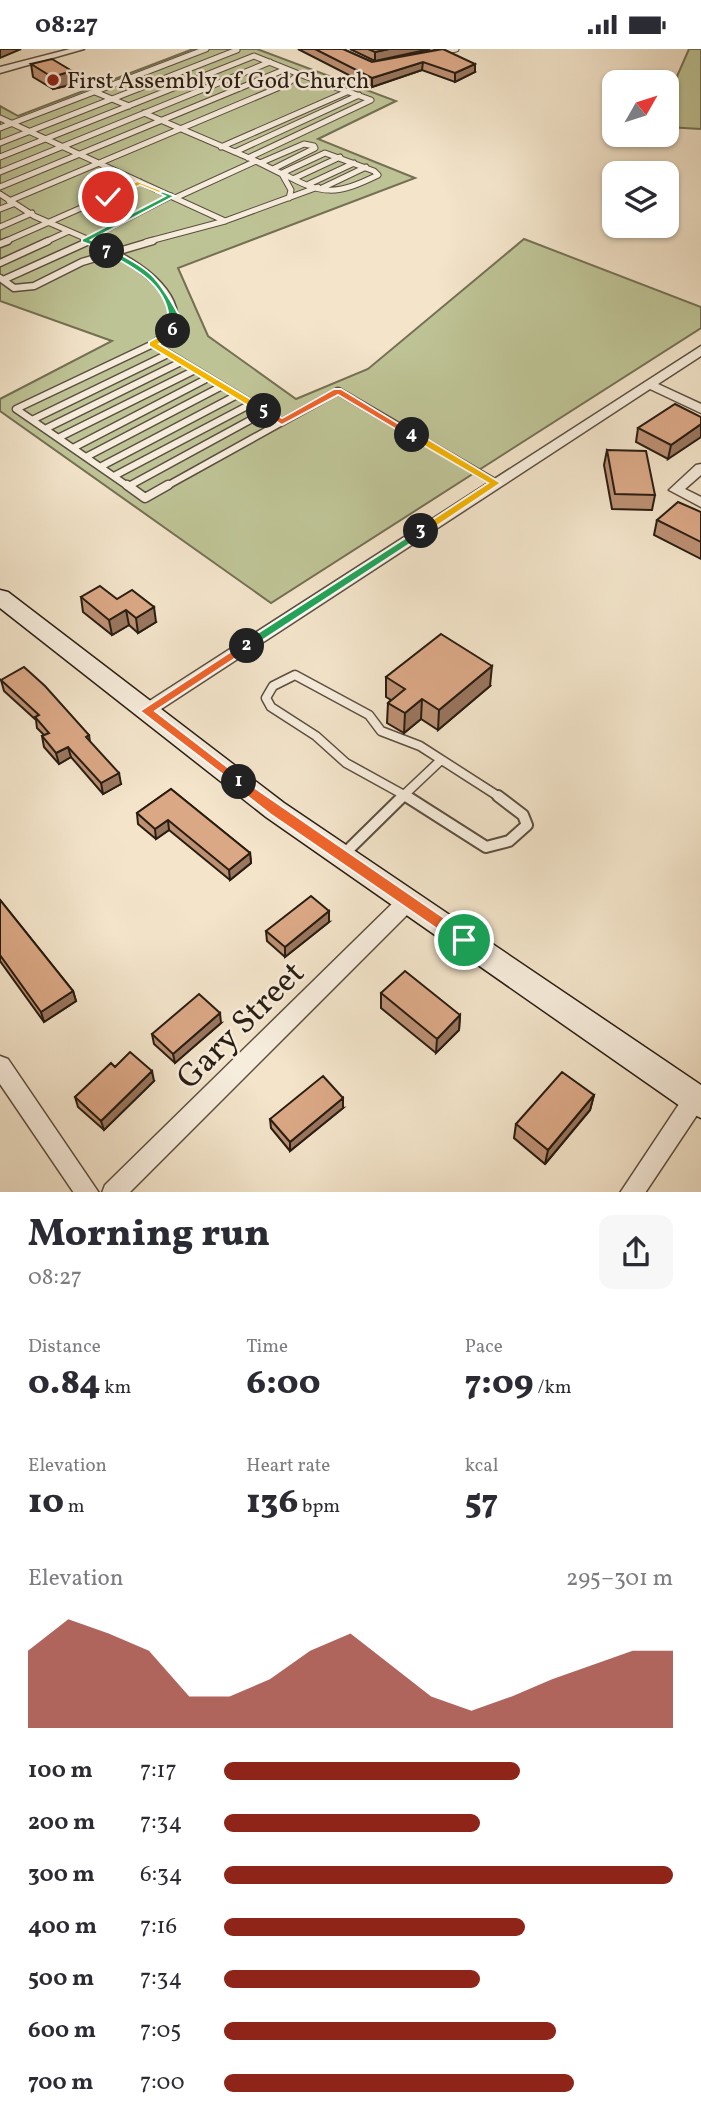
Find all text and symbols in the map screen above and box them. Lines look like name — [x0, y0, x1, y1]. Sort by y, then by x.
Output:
text: 08:27 — [35, 7, 98, 43]
place label: First Assembly of God Church — [67, 66, 369, 98]
north arrow — [602, 70, 679, 147]
map controls — [602, 70, 679, 238]
marker: First Assembly of God Church — [45, 72, 61, 88]
button: layers — [602, 161, 679, 238]
pin — [78, 167, 138, 227]
icon: check — [89, 178, 127, 216]
pin: 7 — [90, 233, 124, 269]
text: 7 — [102, 237, 111, 263]
pin: 6 — [156, 313, 190, 349]
text: 6 — [167, 317, 178, 343]
pin: 5 — [246, 393, 282, 429]
text: 5 — [259, 397, 268, 423]
pin: 4 — [394, 417, 430, 453]
text: 4 — [406, 421, 417, 447]
pin: 3 — [404, 513, 438, 549]
text: 3 — [416, 517, 425, 543]
pin: 2 — [230, 629, 264, 663]
text: 2 — [242, 632, 251, 658]
pin: 1 — [222, 765, 256, 799]
text: 1 — [235, 768, 242, 794]
pin — [434, 910, 494, 970]
icon: arrive — [445, 921, 483, 959]
street label: Gary Street — [167, 952, 316, 1101]
text: Morning run — [28, 1209, 270, 1262]
button: share — [599, 1215, 673, 1289]
text: 08:27 — [28, 1262, 82, 1294]
text: Distance — [28, 1334, 101, 1360]
text: Time — [246, 1334, 288, 1360]
text: Pace — [465, 1334, 503, 1360]
text: 0.84 — [28, 1360, 100, 1408]
text: 6:00 — [246, 1360, 321, 1408]
text: 7:09 — [465, 1360, 534, 1408]
text: km — [100, 1375, 131, 1401]
text: /km — [534, 1375, 572, 1401]
text: Elevation — [28, 1453, 107, 1479]
text: Heart rate — [246, 1453, 330, 1479]
text: kcal — [465, 1453, 498, 1479]
text: 10 — [28, 1479, 64, 1527]
text: 136 — [246, 1479, 298, 1527]
text: 57 — [465, 1479, 498, 1527]
text: m — [64, 1494, 85, 1520]
text: bpm — [298, 1494, 340, 1520]
text: Elevation — [28, 1563, 124, 1595]
text: 295–301 m — [566, 1563, 673, 1595]
text: 100 m — [28, 1755, 93, 1787]
text: 7:17 — [140, 1755, 177, 1787]
text: 200 m — [28, 1807, 95, 1839]
text: 7:34 — [140, 1807, 182, 1839]
text: 300 m — [28, 1859, 95, 1891]
text: 6:34 — [140, 1859, 183, 1891]
text: 400 m — [28, 1911, 97, 1943]
text: 7:16 — [140, 1911, 177, 1943]
text: 500 m — [28, 1963, 94, 1995]
text: 7:34 — [140, 1963, 182, 1995]
text: 600 m — [28, 2015, 96, 2047]
text: 7:05 — [140, 2015, 181, 2047]
text: 700 m — [28, 2067, 94, 2099]
text: 7:00 — [140, 2067, 185, 2099]

